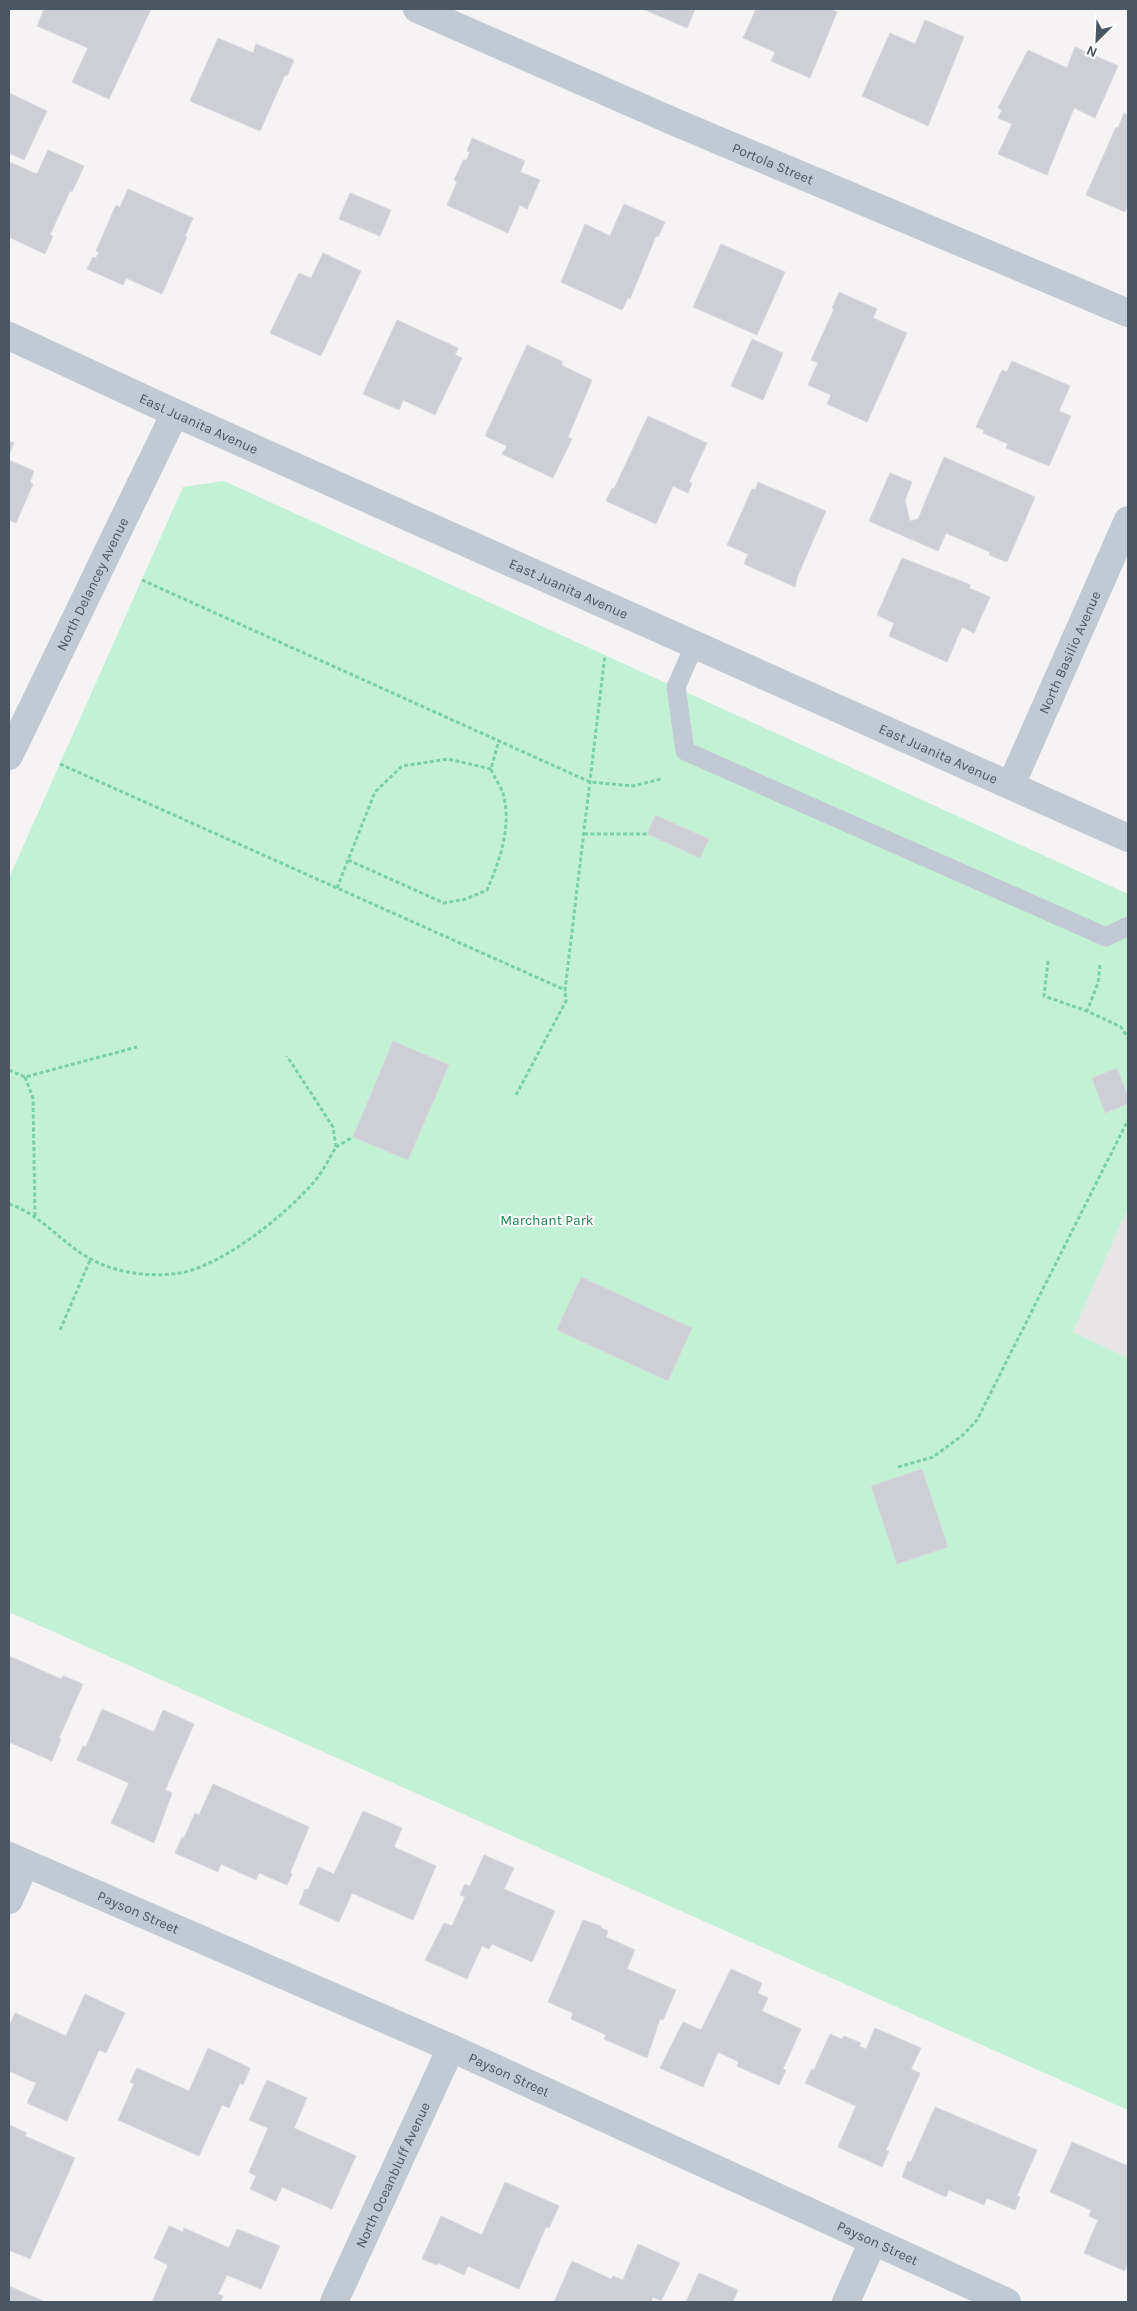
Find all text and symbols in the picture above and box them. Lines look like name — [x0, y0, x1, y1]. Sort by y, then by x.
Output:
north arrow — [1072, 15, 1122, 65]
text: N — [1084, 42, 1100, 61]
street label: Portola Street — [730, 139, 816, 188]
street label: East Juanita Avenue — [137, 389, 261, 458]
street label: North Delancey Avenue — [53, 515, 132, 654]
street label: East Juanita Avenue — [506, 555, 631, 622]
street label: North Basilio Avenue — [1035, 588, 1104, 716]
street label: East Juanita Avenue — [876, 720, 1001, 787]
park label: Marchant Park — [500, 1212, 594, 1229]
street label: Payson Street — [95, 1887, 182, 1937]
street label: Payson Street — [466, 2049, 553, 2100]
street label: North Oceanbluff Avenue — [352, 2099, 434, 2250]
street label: Payson Street — [834, 2217, 921, 2269]

